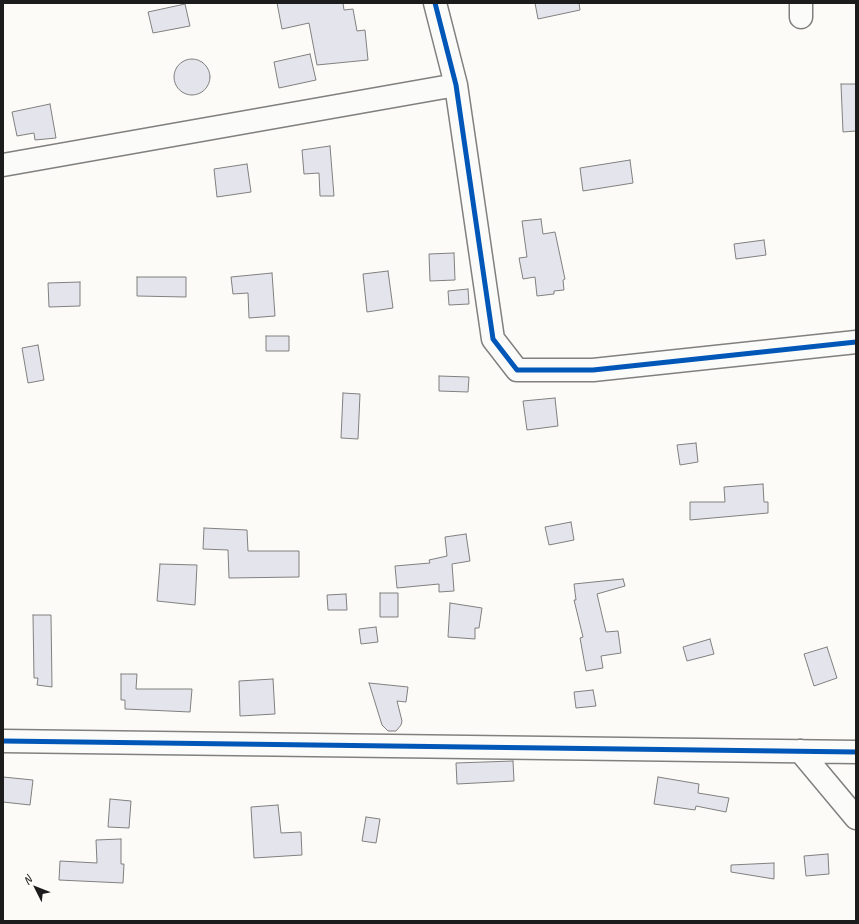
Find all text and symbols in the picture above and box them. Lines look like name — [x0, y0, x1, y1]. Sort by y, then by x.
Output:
north arrow — [16, 868, 56, 908]
text: N — [20, 873, 35, 887]

